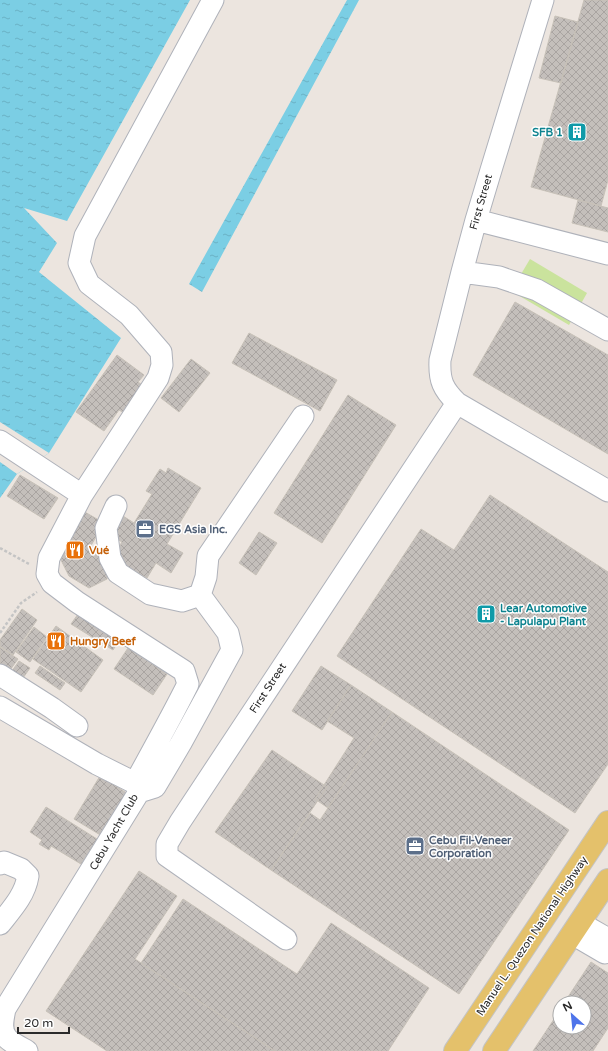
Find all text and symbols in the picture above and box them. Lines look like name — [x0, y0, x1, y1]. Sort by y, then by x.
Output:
building icon: SFB 1 — [566, 121, 588, 143]
place label: SFB 1 — [532, 126, 563, 139]
street label: First Street — [467, 173, 495, 231]
office icon: EGS Asia Inc. — [134, 518, 156, 540]
place label: EGS Asia Inc. — [159, 523, 228, 536]
restaurant icon: Vué — [64, 539, 86, 561]
place label: Vué — [89, 544, 110, 557]
place label: Lear Automotive - Lapulapu Plant — [500, 602, 588, 629]
building icon: Lear Automotive - Lapulapu Plant — [475, 603, 497, 625]
restaurant icon: Hungry Beef — [45, 630, 67, 652]
place label: Hungry Beef — [70, 635, 137, 649]
street label: First Street — [247, 660, 289, 716]
street label: Cebu Yacht Club — [87, 791, 141, 873]
place label: Cebu Fil-Veneer Corporation — [429, 834, 512, 861]
office icon: Cebu Fil-Veneer Corporation — [404, 835, 426, 857]
street label: Manuel L. Quezon National Highway — [474, 854, 590, 1018]
north arrow — [552, 995, 592, 1035]
scale bar — [18, 1009, 69, 1035]
text: 20 m — [24, 1016, 53, 1030]

